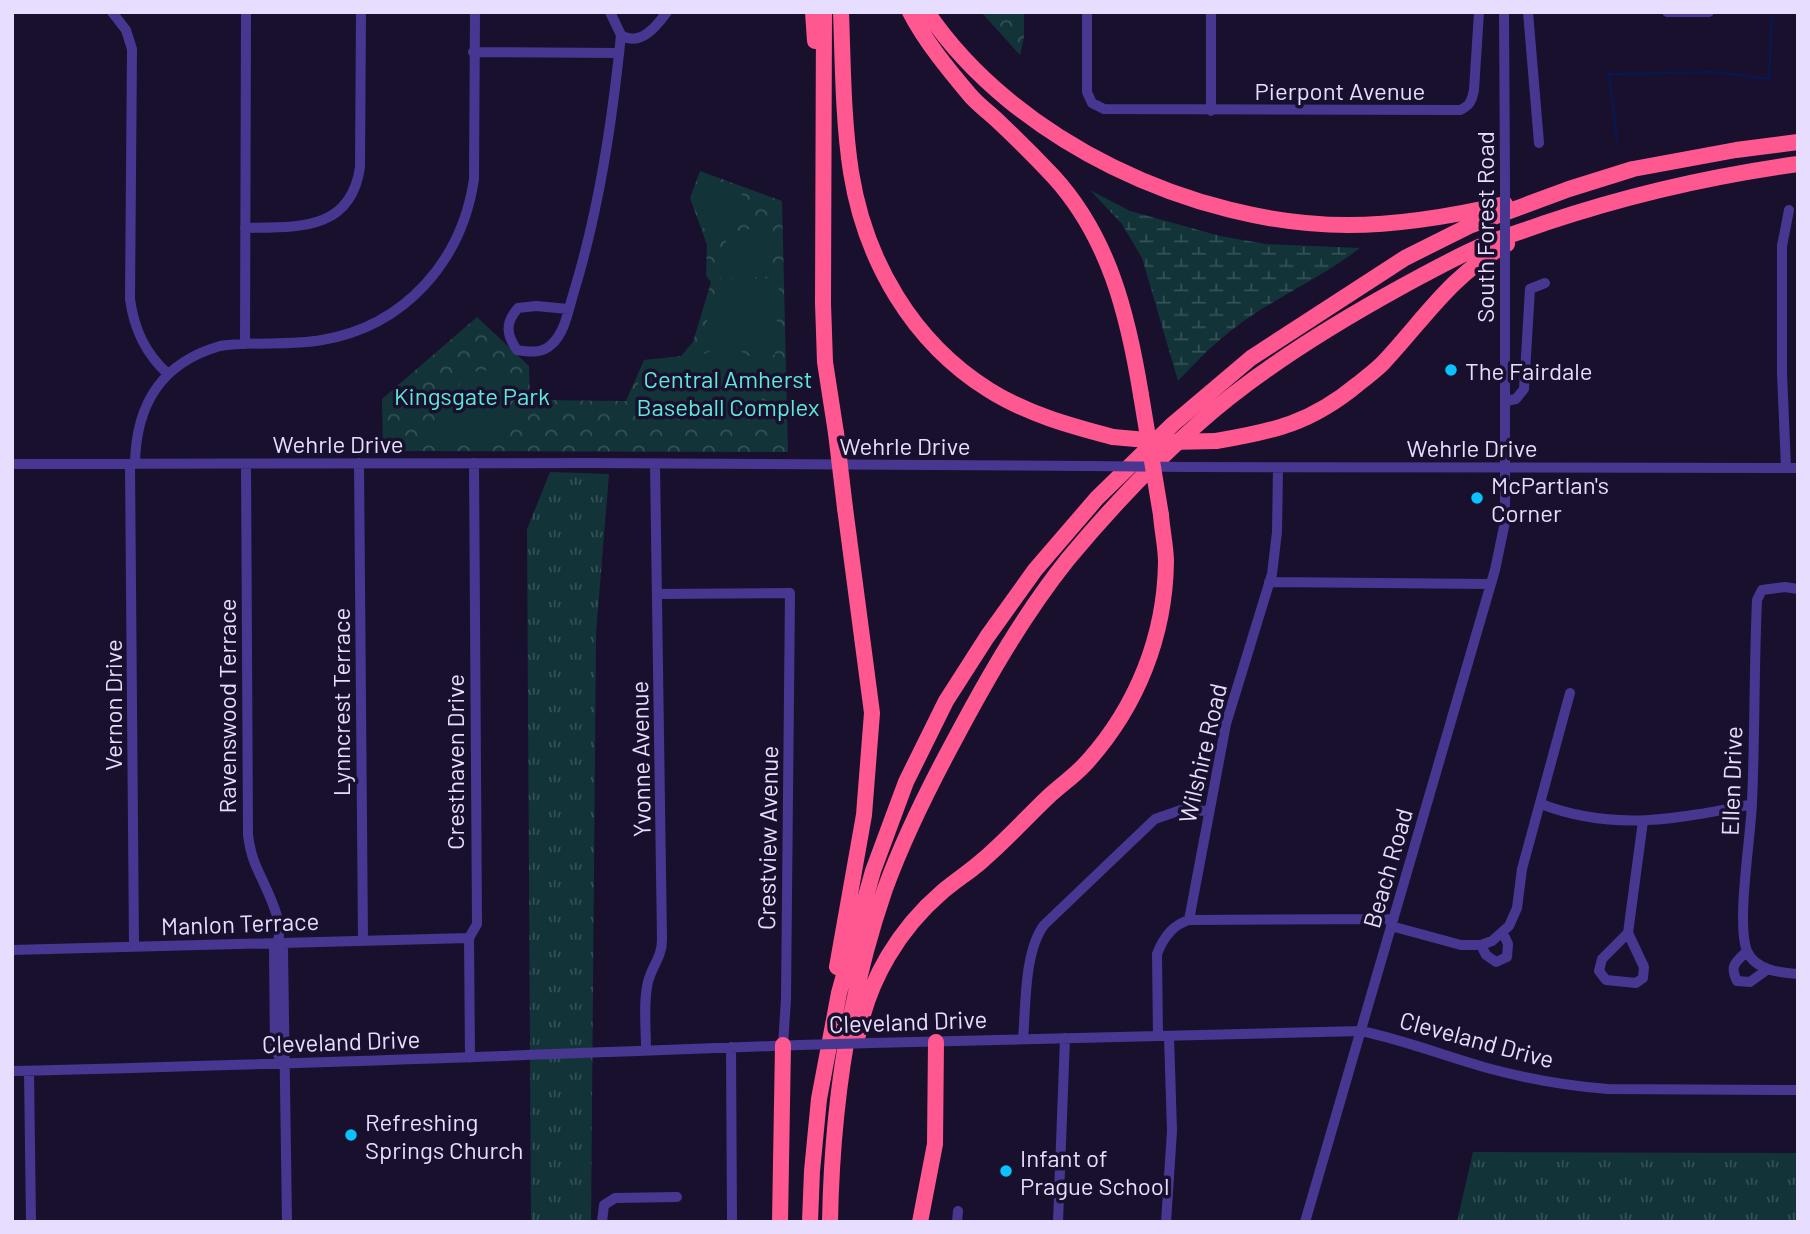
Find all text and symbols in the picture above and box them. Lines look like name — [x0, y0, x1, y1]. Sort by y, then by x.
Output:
street label: Pierpont Avenue — [1255, 76, 1425, 105]
street label: South Forest Road — [1470, 131, 1499, 323]
place label: The Fairdale — [1465, 356, 1593, 385]
marker: The Fairdale — [1443, 362, 1459, 378]
park label: Central Amherst Baseball Complex — [637, 364, 819, 421]
park label: Kingsgate Park — [394, 381, 550, 410]
street label: Wehrle Drive — [273, 429, 403, 458]
street label: Wehrle Drive — [840, 431, 970, 460]
street label: Wehrle Drive — [1407, 433, 1537, 462]
place label: McPartlan's Corner — [1491, 470, 1609, 527]
marker: McPartlan's Corner — [1469, 490, 1485, 506]
street label: Ravenswood Terrace — [212, 599, 241, 813]
street label: Lynncrest Terrace — [326, 608, 355, 796]
street label: Vernon Drive — [98, 639, 127, 771]
street label: Cresthaven Drive — [440, 674, 469, 850]
street label: Wilshire Road — [1172, 680, 1232, 826]
street label: Yvonne Avenue — [624, 681, 656, 837]
street label: Ellen Drive — [1715, 726, 1747, 836]
street label: Crestview Avenue — [751, 746, 783, 930]
street label: Beach Road — [1356, 805, 1418, 931]
street label: Manlon Terrace — [160, 906, 320, 940]
street label: Cleveland Drive — [828, 1004, 988, 1038]
street label: Cleveland Drive — [1397, 1005, 1557, 1073]
street label: Cleveland Drive — [261, 1024, 421, 1058]
place label: Refreshing Springs Church — [365, 1107, 523, 1164]
marker: Refreshing Springs Church — [343, 1127, 359, 1143]
place label: Infant of Prague School — [1020, 1143, 1169, 1200]
marker: Infant of Prague School — [998, 1163, 1014, 1179]

